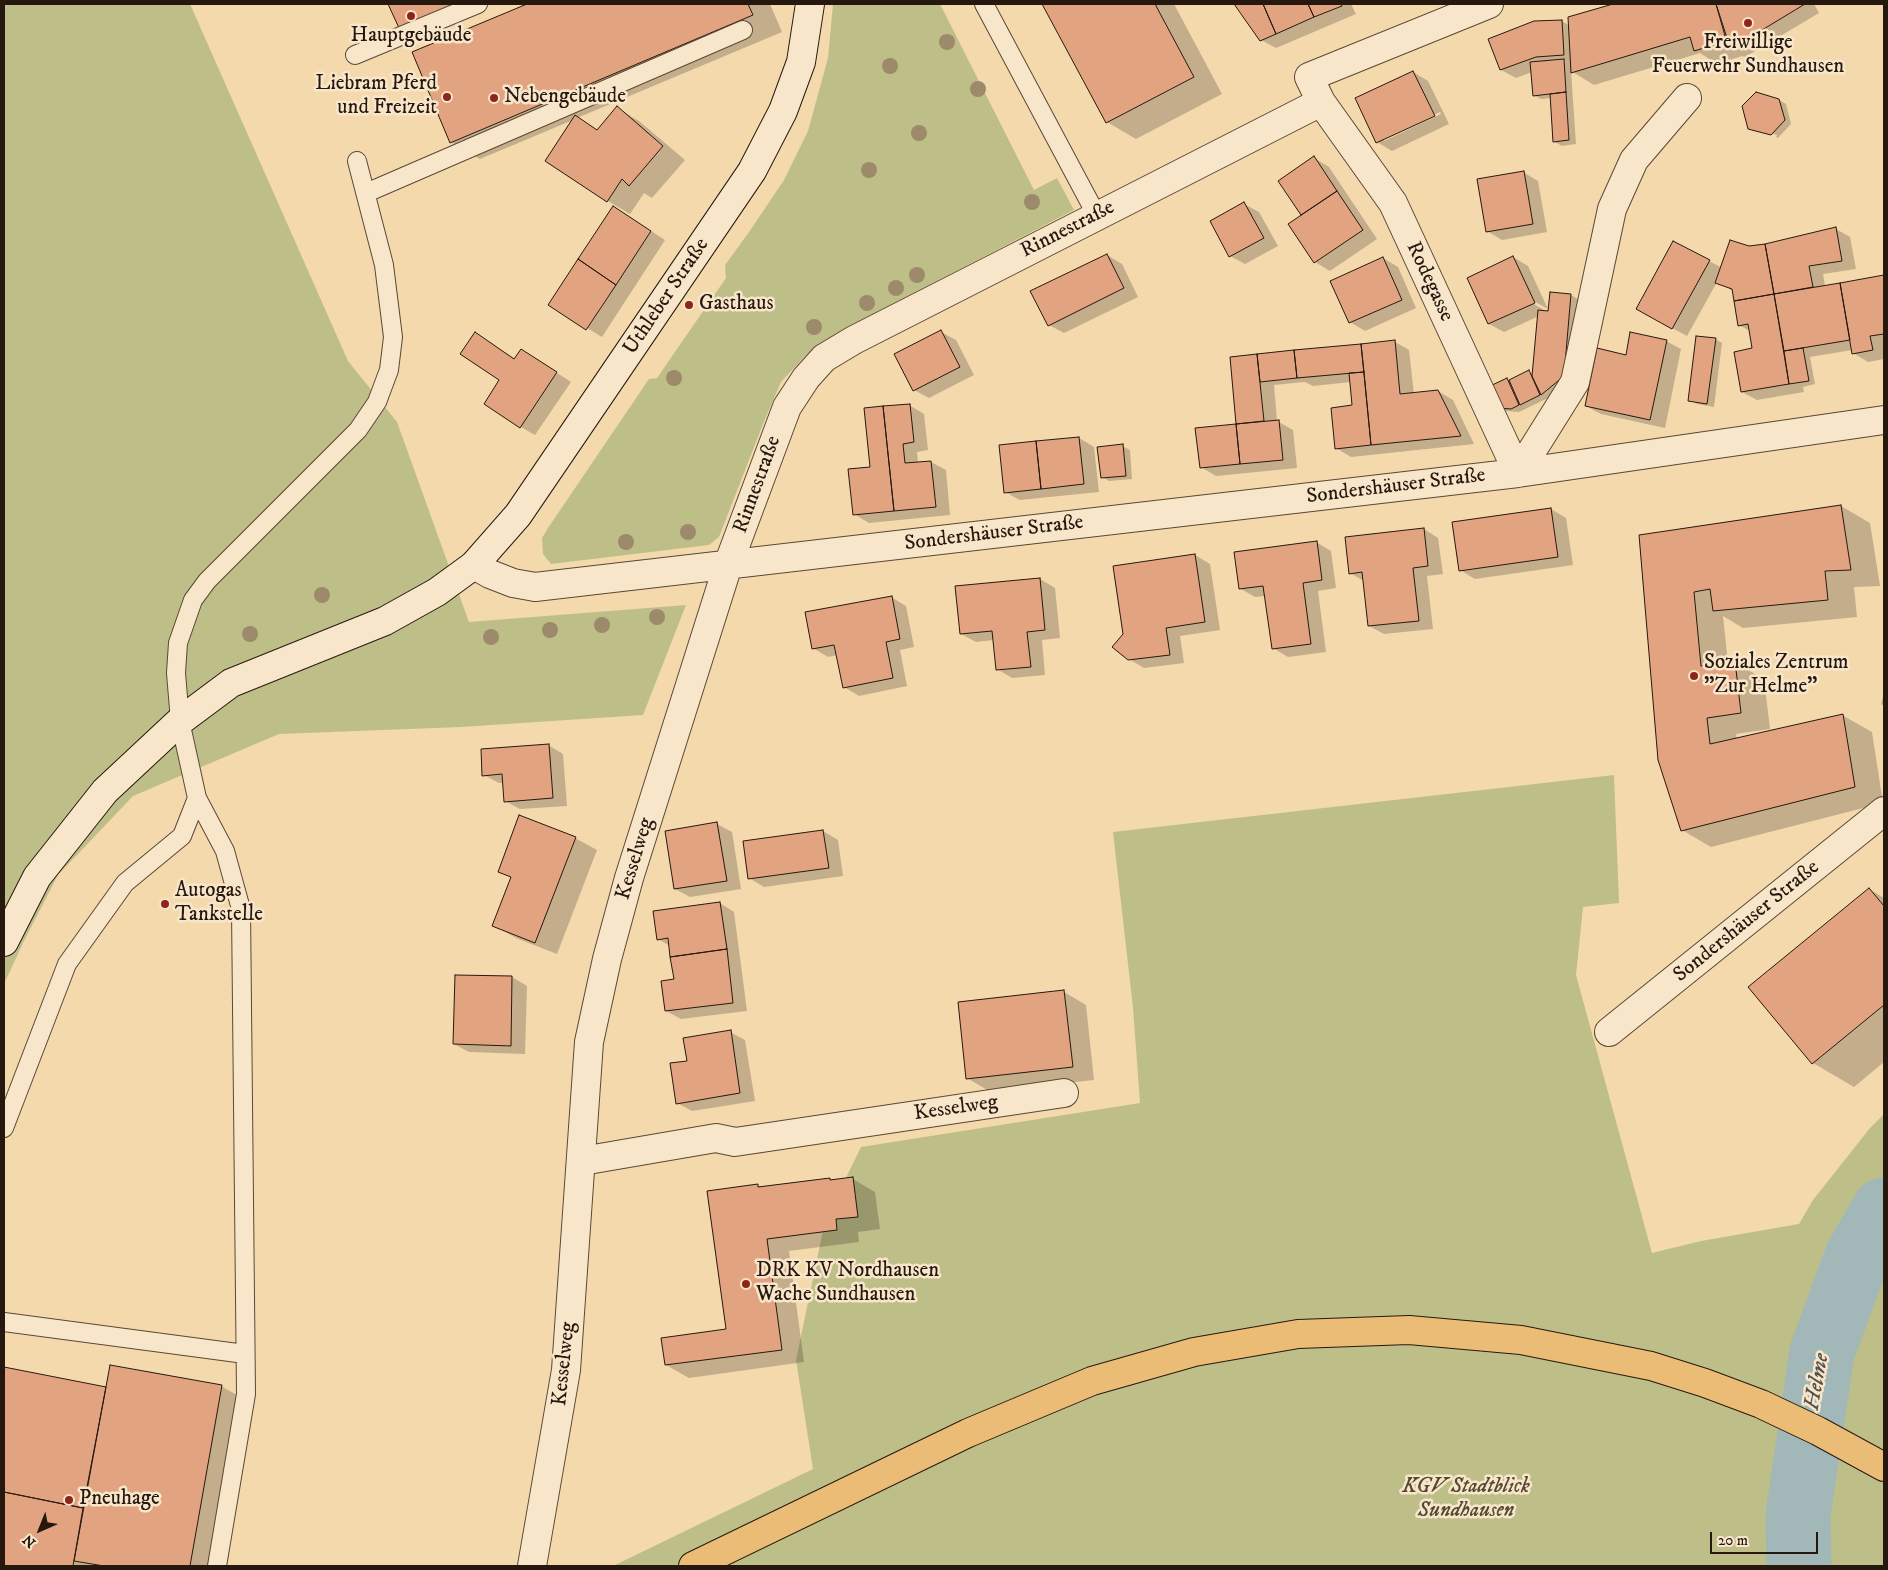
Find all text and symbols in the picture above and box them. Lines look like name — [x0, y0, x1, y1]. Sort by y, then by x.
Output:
marker: Hauptgebäude — [405, 10, 417, 22]
marker: Freiwillige Feuerwehr Sundhausen — [1742, 17, 1754, 29]
place label: Hauptgebäude — [351, 24, 471, 50]
place label: Freiwillige Feuerwehr Sundhausen — [1652, 31, 1844, 81]
place label: Liebram Pferd und Freizeit — [315, 72, 437, 122]
place label: Nebengebäude — [504, 85, 626, 111]
marker: Liebram Pferd und Freizeit — [441, 91, 453, 103]
marker: Nebengebäude — [488, 92, 500, 104]
street label: Rinnestraße — [1017, 196, 1119, 264]
street label: Uthleber Straße — [619, 234, 715, 360]
street label: Rodegasse — [1400, 238, 1458, 326]
place label: Gasthaus — [699, 292, 773, 318]
marker: Gasthaus — [683, 299, 695, 311]
street label: Rinnestraße — [729, 433, 787, 537]
street label: Sondershäuser Straße — [1305, 464, 1487, 510]
street label: Sondershäuser Straße — [903, 511, 1085, 557]
place label: Soziales Zentrum "Zur Helme" — [1704, 651, 1849, 701]
marker: Soziales Zentrum "Zur Helme" — [1688, 670, 1700, 682]
street label: Kesselweg — [612, 815, 660, 903]
street label: Sondershäuser Straße — [1669, 856, 1825, 988]
place label: Autogas Tankstelle — [175, 879, 263, 929]
marker: Autogas Tankstelle — [159, 898, 171, 910]
street label: Kesselweg — [912, 1091, 1000, 1127]
place label: DRK KV Nordhausen Wache Sundhausen — [756, 1259, 939, 1309]
marker: DRK KV Nordhausen Wache Sundhausen — [740, 1278, 752, 1290]
street label: Kesselweg — [548, 1321, 582, 1407]
water label: Helme — [1800, 1352, 1836, 1412]
park label: KGV Stadtblick Sundhausen — [1402, 1475, 1530, 1525]
place label: Pneuhage — [79, 1487, 160, 1513]
marker: Pneuhage — [63, 1494, 75, 1506]
north arrow — [15, 1505, 65, 1555]
scale bar — [1713, 1522, 1820, 1554]
text: N — [19, 1530, 40, 1551]
text: 20 m — [1718, 1531, 1748, 1550]

